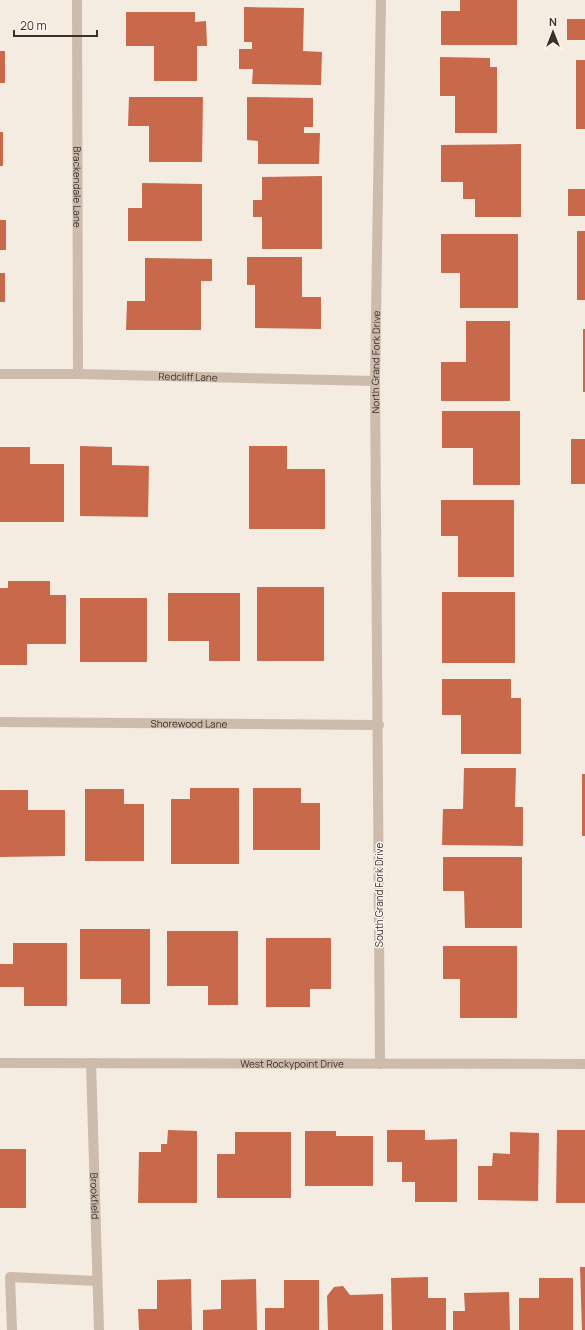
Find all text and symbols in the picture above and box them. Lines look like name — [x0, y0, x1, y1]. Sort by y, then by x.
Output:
scale bar — [14, 12, 97, 38]
north arrow — [533, 12, 573, 52]
text: N — [549, 14, 557, 29]
text: 20 m — [20, 17, 47, 34]
street label: Brackendale Lane — [70, 146, 85, 228]
street label: North Grand Fork Drive — [368, 310, 383, 414]
street label: Redcliff Lane — [158, 369, 218, 384]
street label: Shorewood Lane — [150, 716, 228, 731]
street label: South Grand Fork Drive — [372, 843, 386, 947]
street label: West Rockypoint Drive — [240, 1056, 344, 1071]
street label: Brookfield — [87, 1172, 103, 1220]

